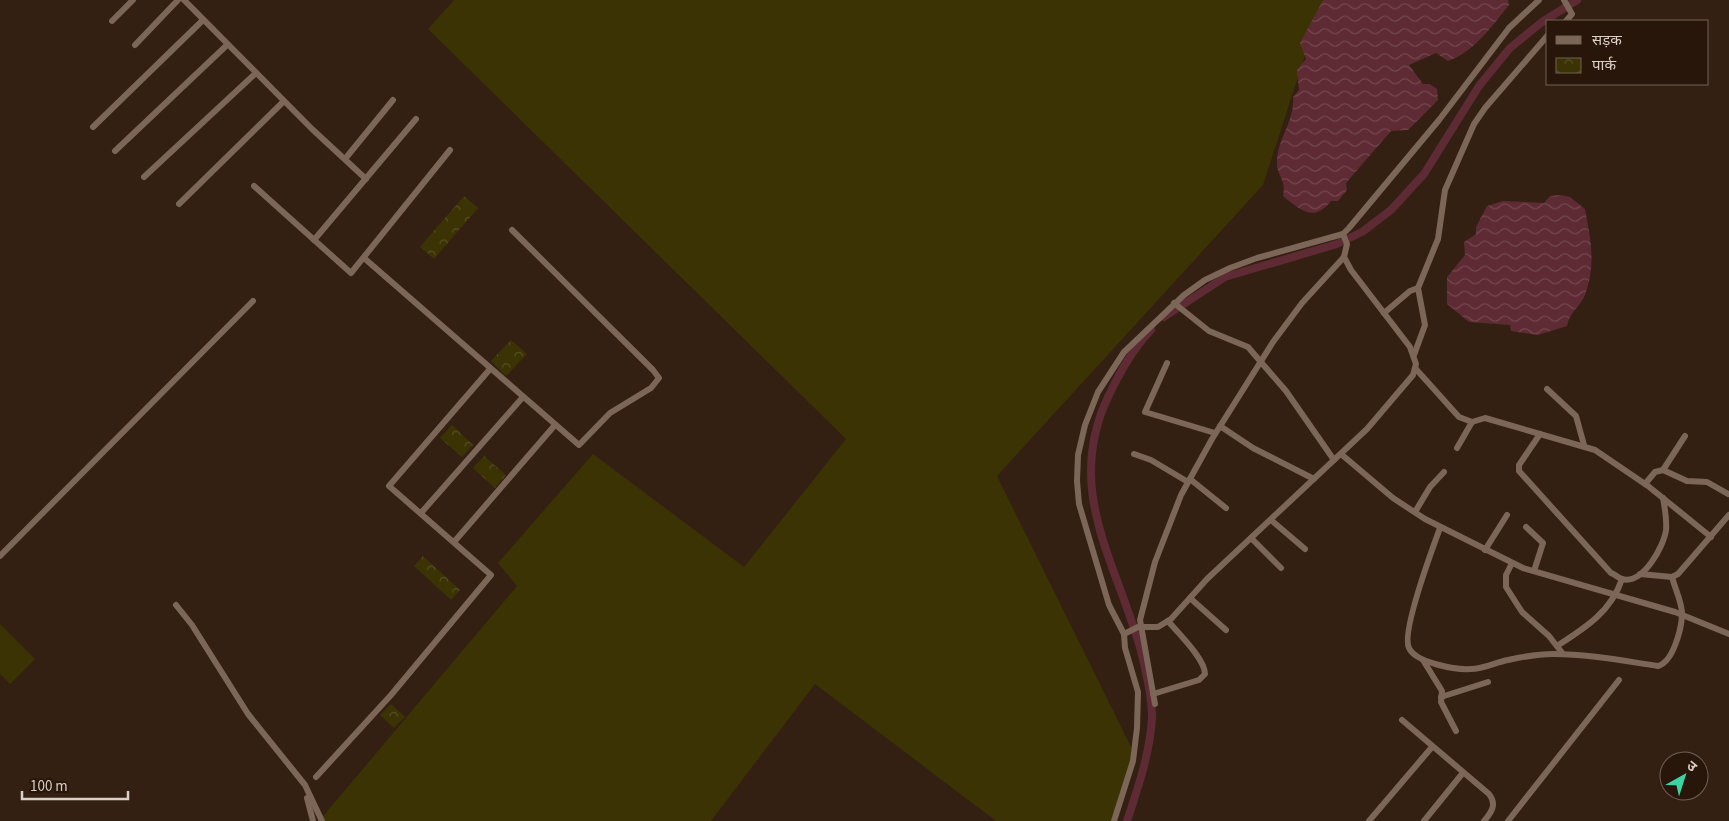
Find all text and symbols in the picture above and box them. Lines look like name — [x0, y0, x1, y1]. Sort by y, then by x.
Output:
legend — [1546, 20, 1709, 85]
text: सड़क — [1592, 30, 1622, 51]
text: पार्क — [1592, 55, 1616, 76]
north arrow — [1659, 751, 1709, 801]
text: उ — [1682, 756, 1702, 778]
scale bar — [22, 768, 129, 800]
text: 100 m — [30, 776, 68, 797]

